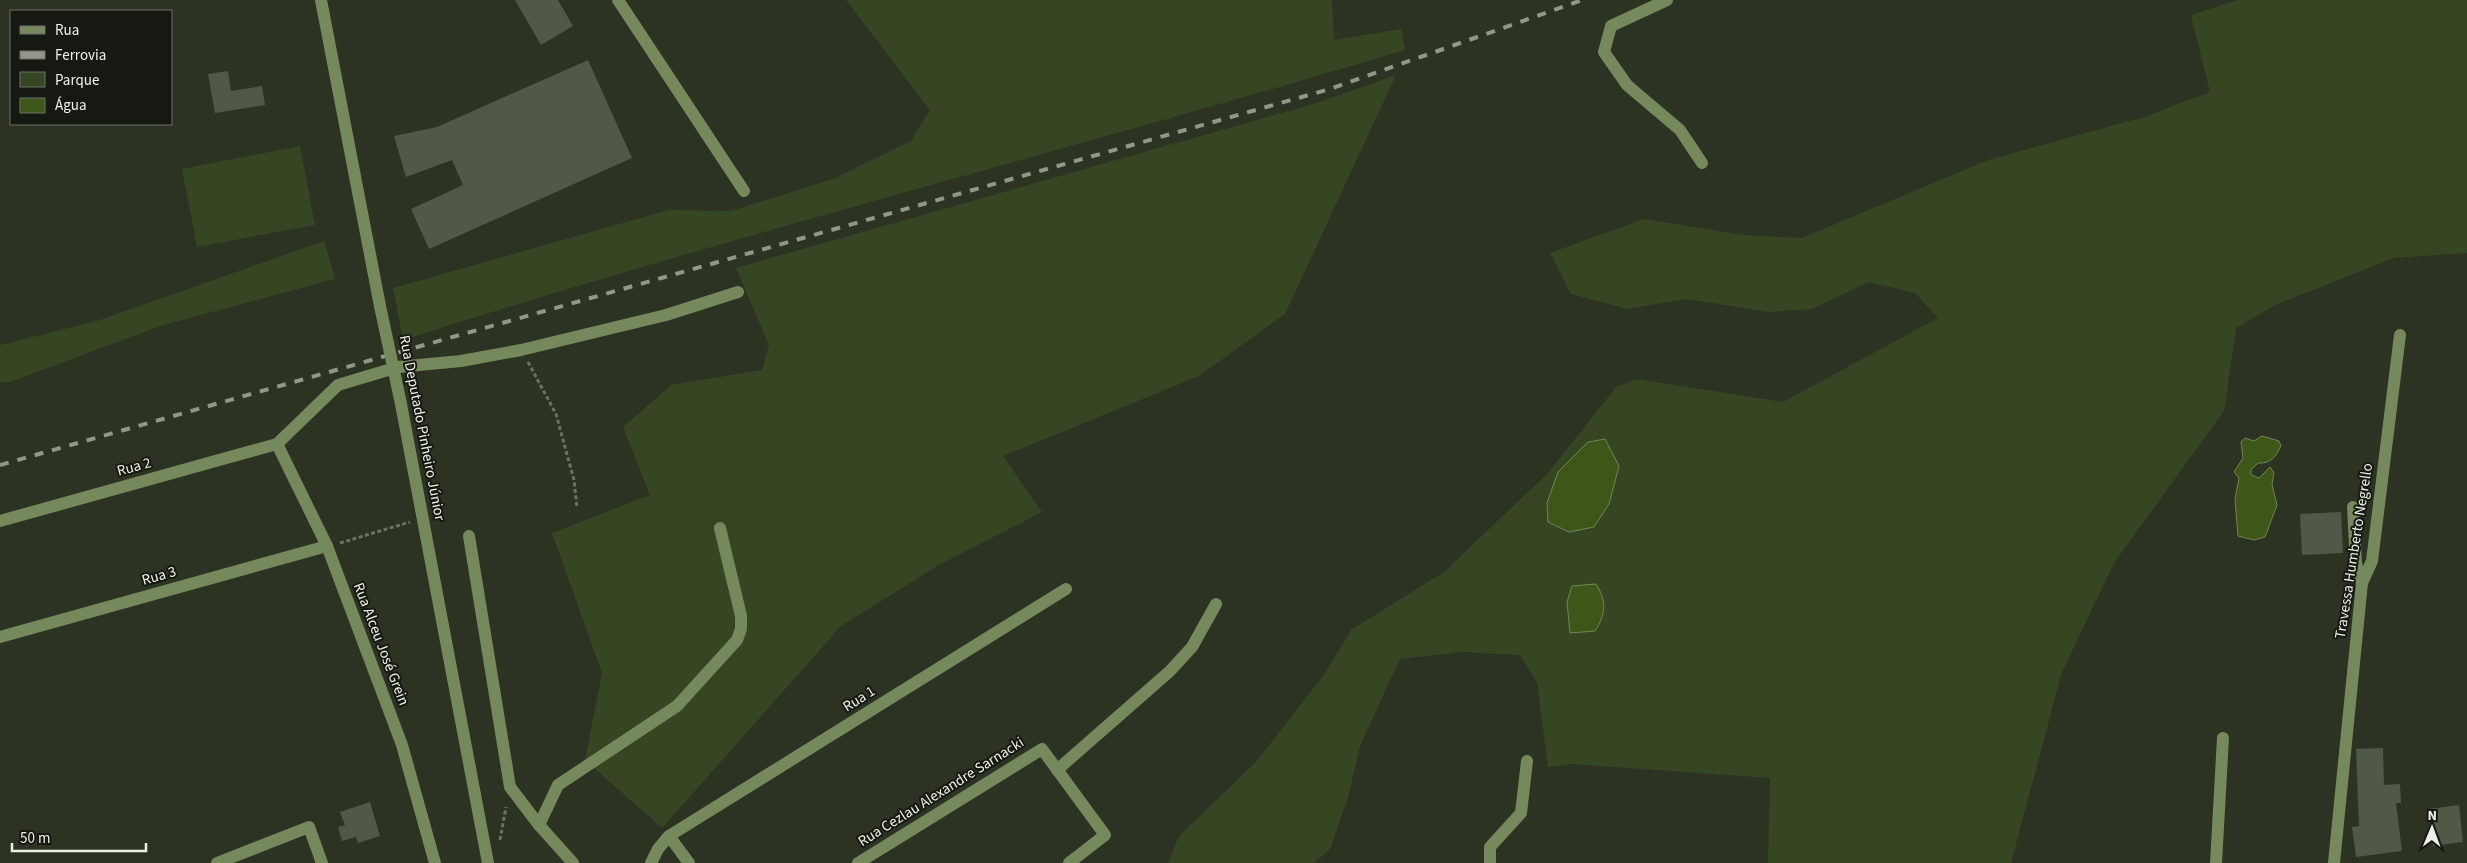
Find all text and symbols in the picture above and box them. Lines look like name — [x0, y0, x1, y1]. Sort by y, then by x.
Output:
legend — [10, 10, 172, 125]
text: Rua — [55, 20, 79, 41]
text: Ferrovia — [55, 45, 106, 66]
text: Parque — [55, 70, 99, 91]
text: Água — [55, 95, 86, 116]
street label: Rua Deputado Pinheiro Júnior — [394, 333, 450, 523]
street label: Rua 2 — [115, 452, 153, 482]
street label: Travessa Humberto Negrello — [2330, 462, 2378, 640]
street label: Rua 3 — [139, 561, 179, 591]
street label: Rua Alceu José Grein — [348, 580, 414, 708]
street label: Rua 1 — [839, 681, 879, 717]
street label: Rua Cezlau Alexandre Sarnacki — [854, 732, 1028, 852]
north arrow — [2407, 803, 2457, 853]
text: N — [2427, 806, 2437, 826]
scale bar — [12, 820, 146, 852]
text: 50 m — [20, 828, 50, 849]

